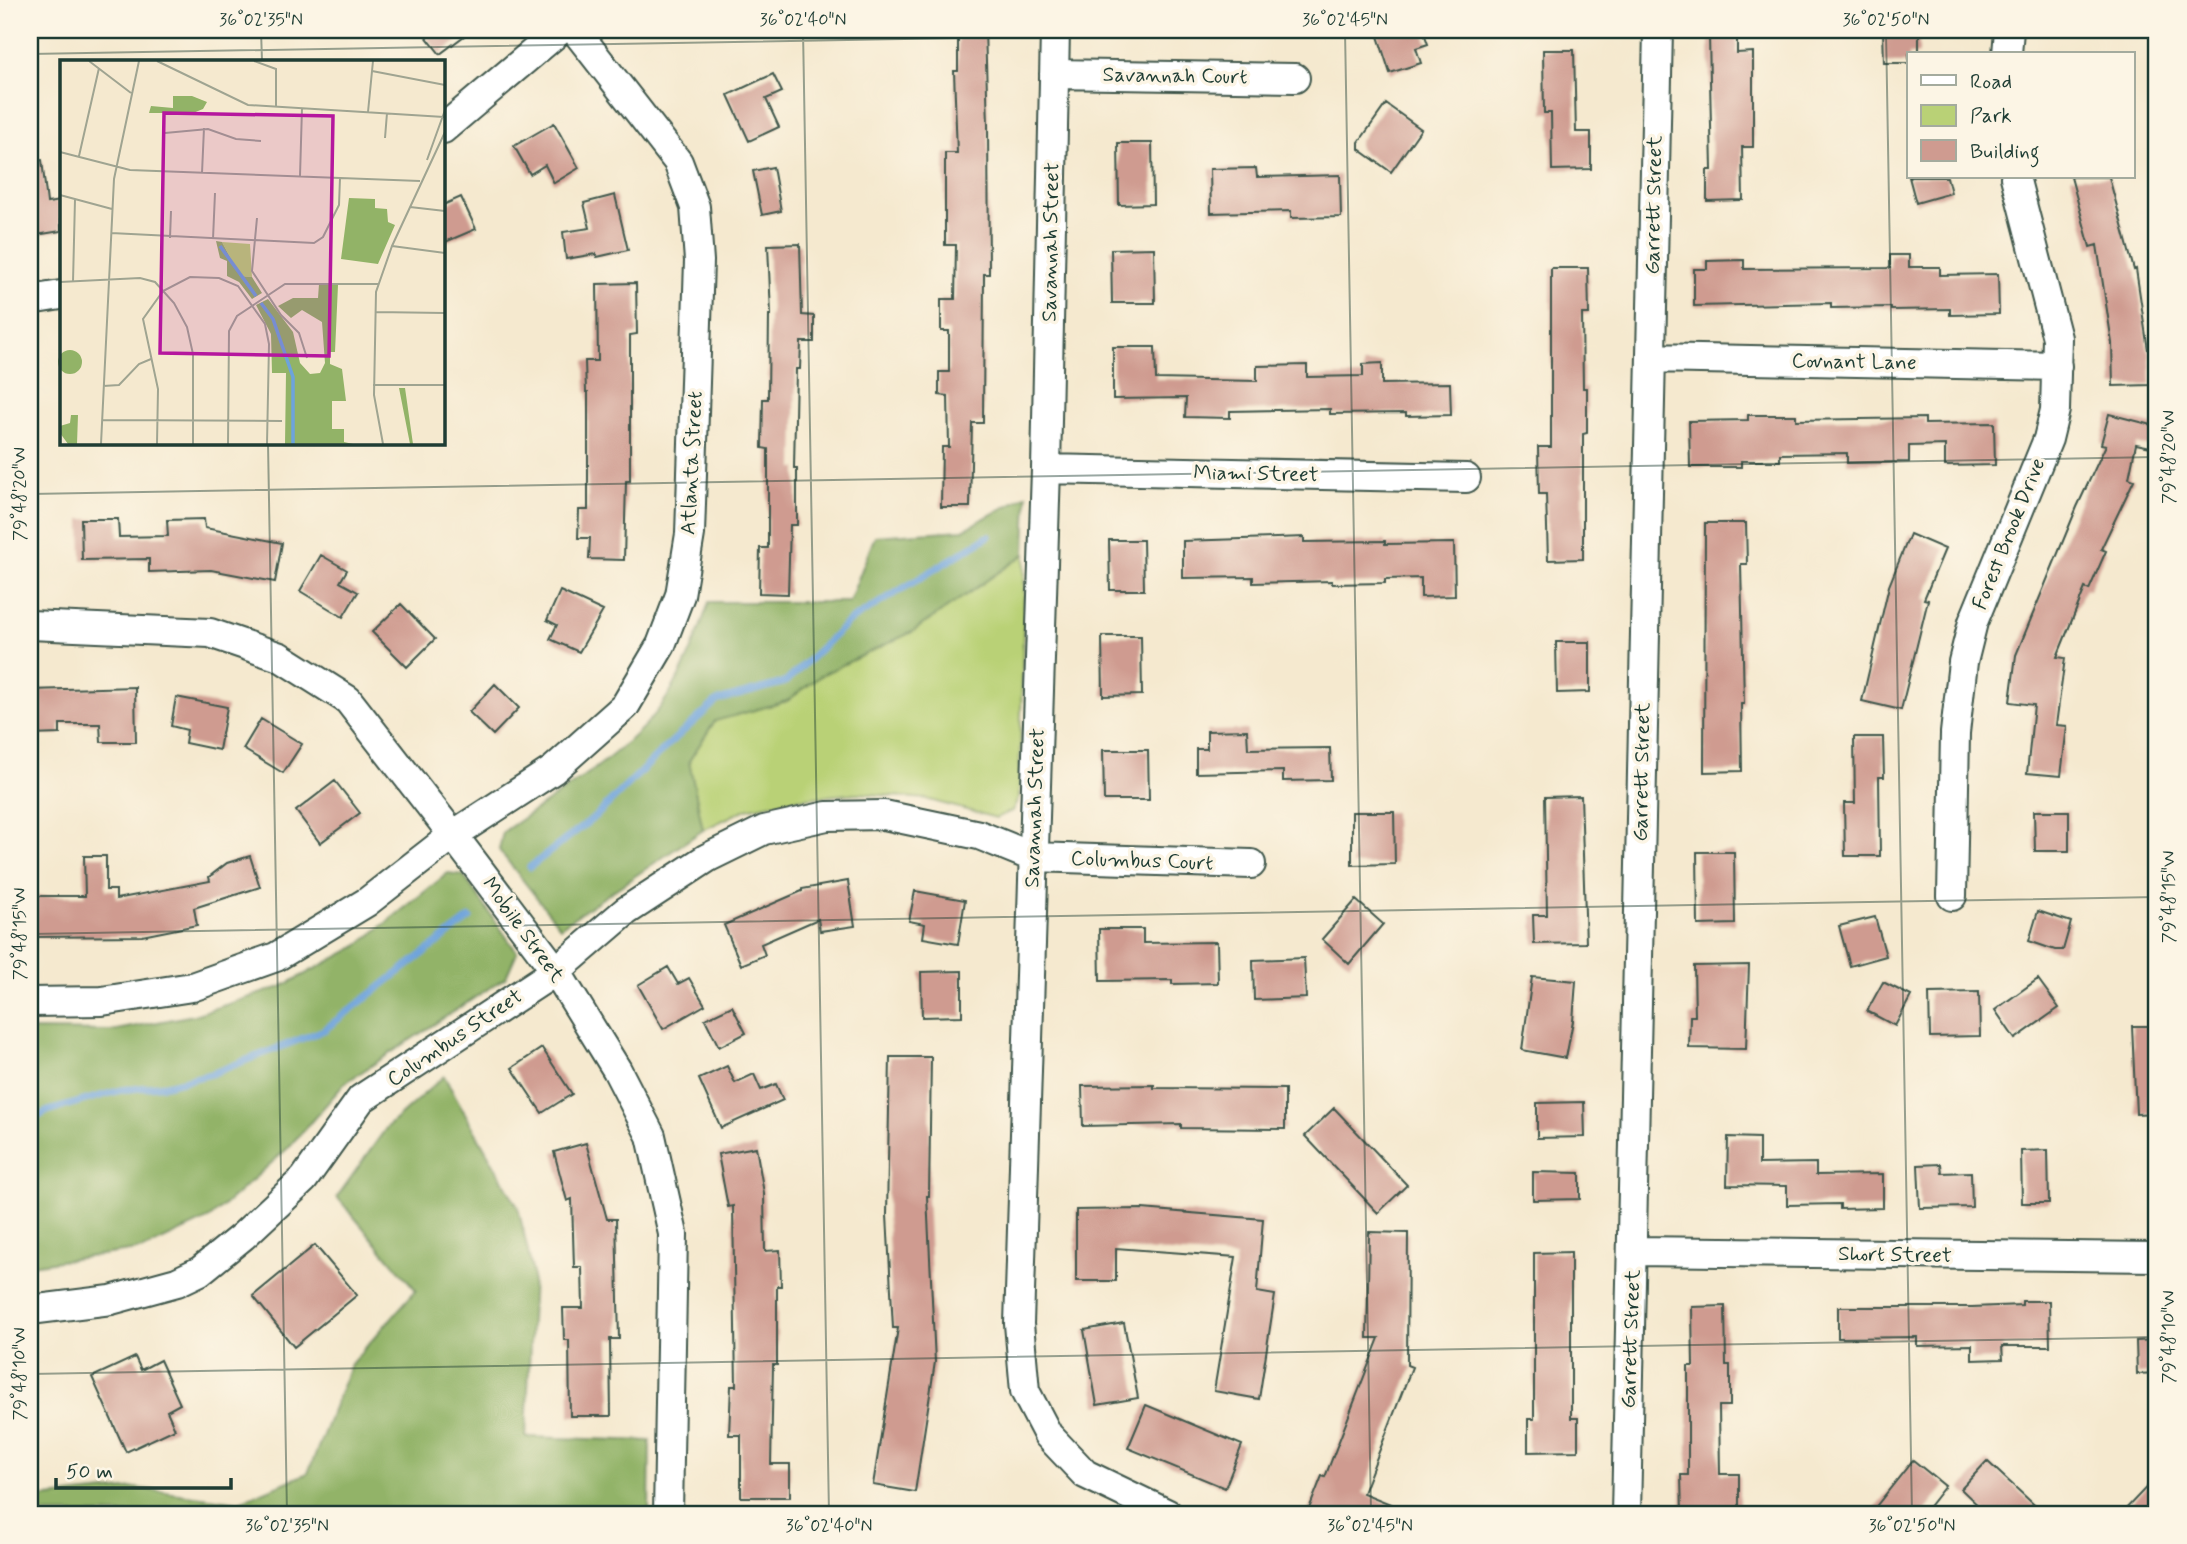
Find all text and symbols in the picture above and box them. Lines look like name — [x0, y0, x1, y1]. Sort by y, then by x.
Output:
text: 36°02'35"N — [219, 8, 303, 32]
text: 36°02'40"N — [760, 8, 846, 32]
text: 36°02'45"N — [1302, 8, 1388, 32]
text: 36°02'50"N — [1842, 8, 1930, 32]
legend — [1907, 52, 2134, 178]
inset map — [60, 60, 444, 444]
street label: Savannah Court — [1102, 61, 1248, 91]
text: Road — [1970, 68, 2012, 96]
text: Park — [1970, 102, 2012, 130]
street label: Garrett Street — [1639, 135, 1669, 275]
text: Building — [1970, 138, 2040, 168]
street label: Savannah Street — [1036, 162, 1066, 322]
street label: Covnant Lane — [1791, 347, 1917, 377]
street label: Atlanta Street — [674, 390, 710, 536]
text: 79°48'20"W — [2157, 410, 2181, 504]
text: 79°48'20"W — [8, 447, 32, 541]
street label: Forest Brook Drive — [1966, 454, 2052, 614]
street label: Miami Street — [1193, 459, 1319, 489]
street label: Garrett Street — [1627, 702, 1657, 842]
street label: Savannah Street — [1018, 728, 1052, 888]
street label: Columbus Court — [1070, 845, 1214, 877]
text: 79°48'15"W — [2157, 851, 2181, 943]
street label: Mobile Street — [475, 872, 571, 989]
text: 79°48'15"W — [8, 888, 32, 980]
street label: Columbus Street — [382, 982, 528, 1094]
street label: Short Street — [1838, 1240, 1952, 1270]
street label: Garrett Street — [1615, 1268, 1647, 1409]
text: 79°48'10"W — [2157, 1290, 2181, 1384]
text: 79°48'10"W — [8, 1327, 32, 1421]
scale bar — [56, 1446, 231, 1490]
text: 50 m — [66, 1458, 113, 1486]
text: 36°02'35"N — [245, 1514, 329, 1538]
text: 36°02'40"N — [786, 1514, 872, 1538]
text: 36°02'45"N — [1327, 1514, 1413, 1538]
text: 36°02'50"N — [1868, 1514, 1956, 1538]

